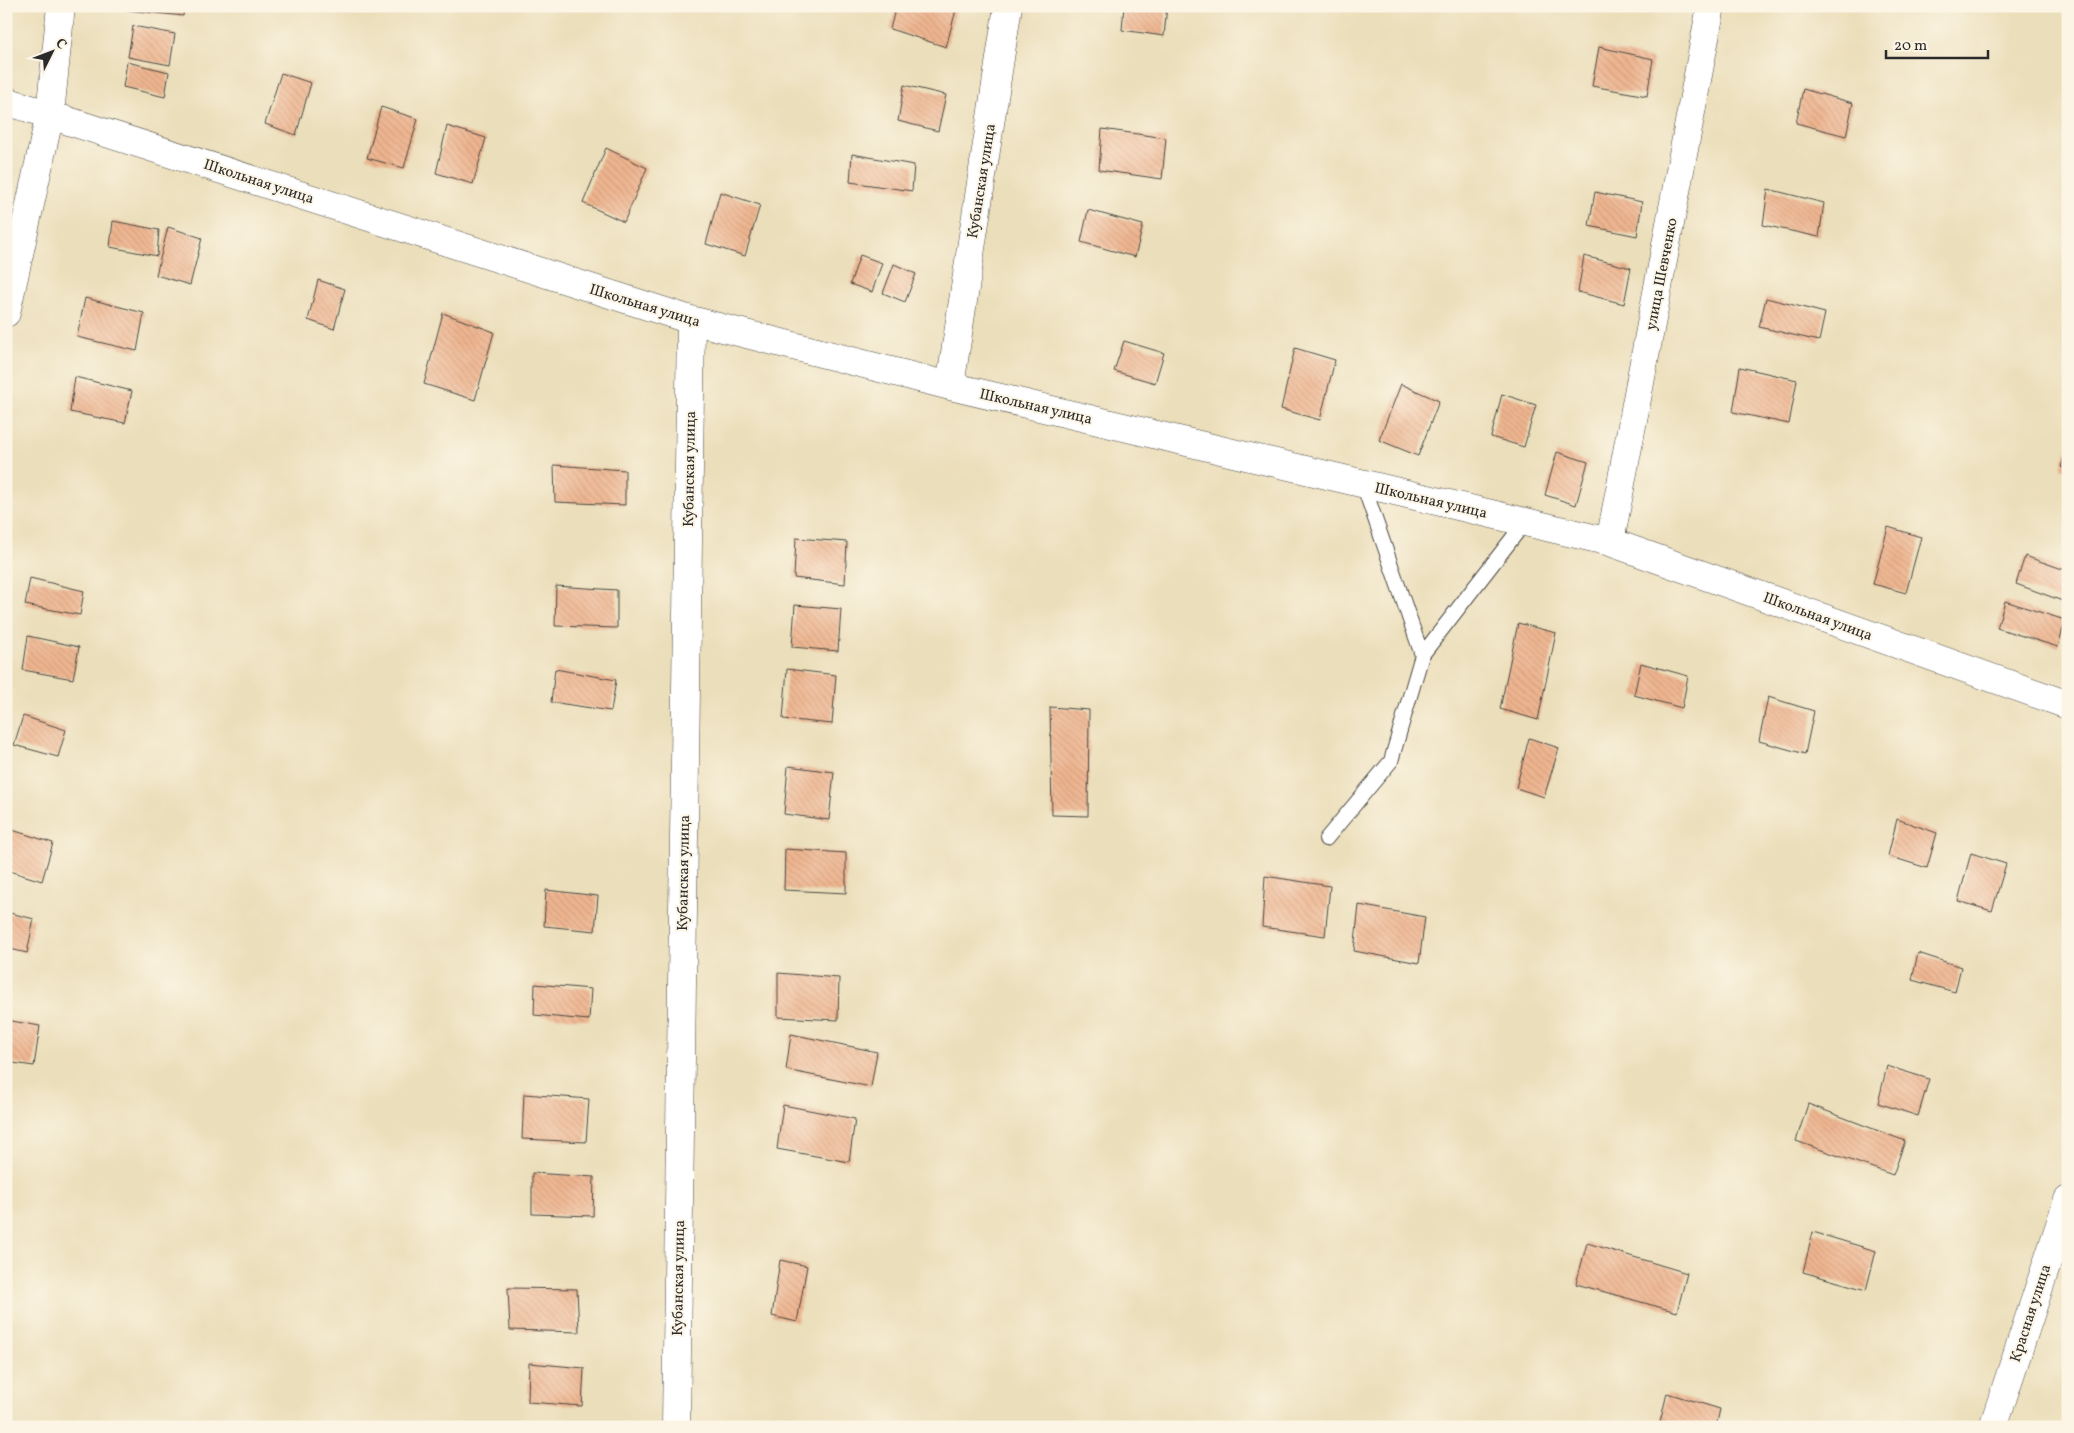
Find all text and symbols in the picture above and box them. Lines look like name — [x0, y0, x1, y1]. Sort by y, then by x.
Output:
north arrow — [28, 28, 78, 78]
scale bar — [1886, 28, 1989, 60]
text: С — [50, 35, 71, 54]
text: 20 m — [1894, 36, 1927, 57]
street label: Кубанская улица — [963, 122, 1002, 240]
street label: Школьная улица — [201, 155, 317, 210]
street label: улица Шевченко — [1641, 216, 1684, 332]
street label: Школьная улица — [586, 280, 703, 333]
street label: Школьная улица — [977, 384, 1094, 431]
street label: Кубанская улица — [679, 411, 702, 527]
street label: Школьная улица — [1372, 478, 1489, 525]
street label: Школьная улица — [1760, 588, 1875, 647]
street label: Кубанская улица — [673, 815, 696, 931]
street label: Кубанская улица — [668, 1220, 691, 1336]
street label: Красная улица — [2006, 1262, 2057, 1365]

